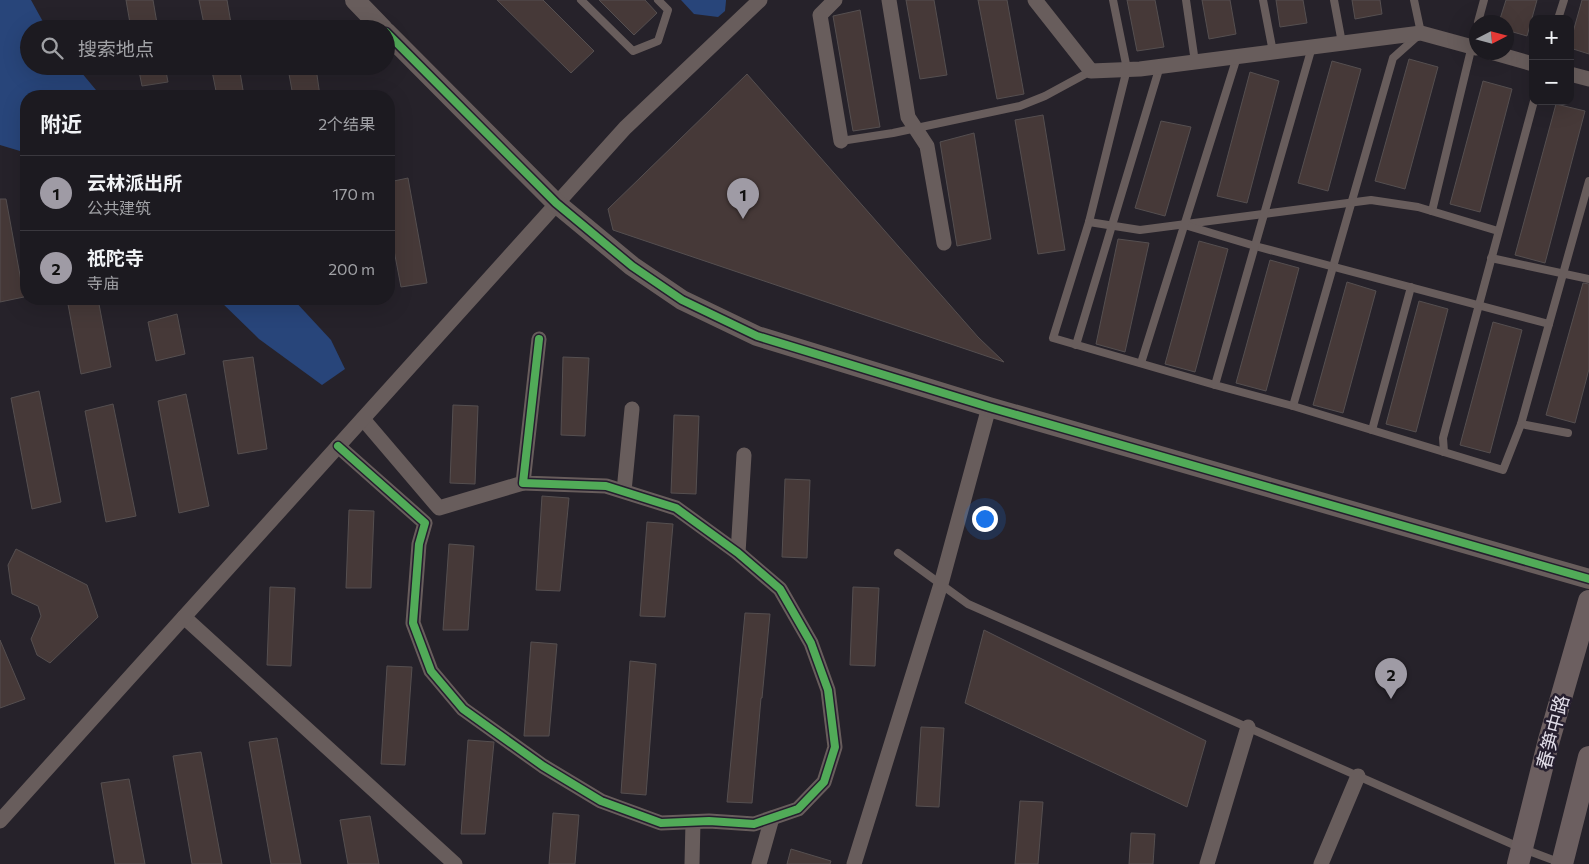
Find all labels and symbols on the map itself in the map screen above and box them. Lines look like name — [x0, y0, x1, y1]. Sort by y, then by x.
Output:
north arrow — [1469, 15, 1514, 60]
pin: 1 — [727, 178, 759, 219]
your location — [972, 506, 998, 532]
pin: 2 — [1375, 658, 1407, 699]
street label: 春笋中路 — [1531, 692, 1573, 772]

